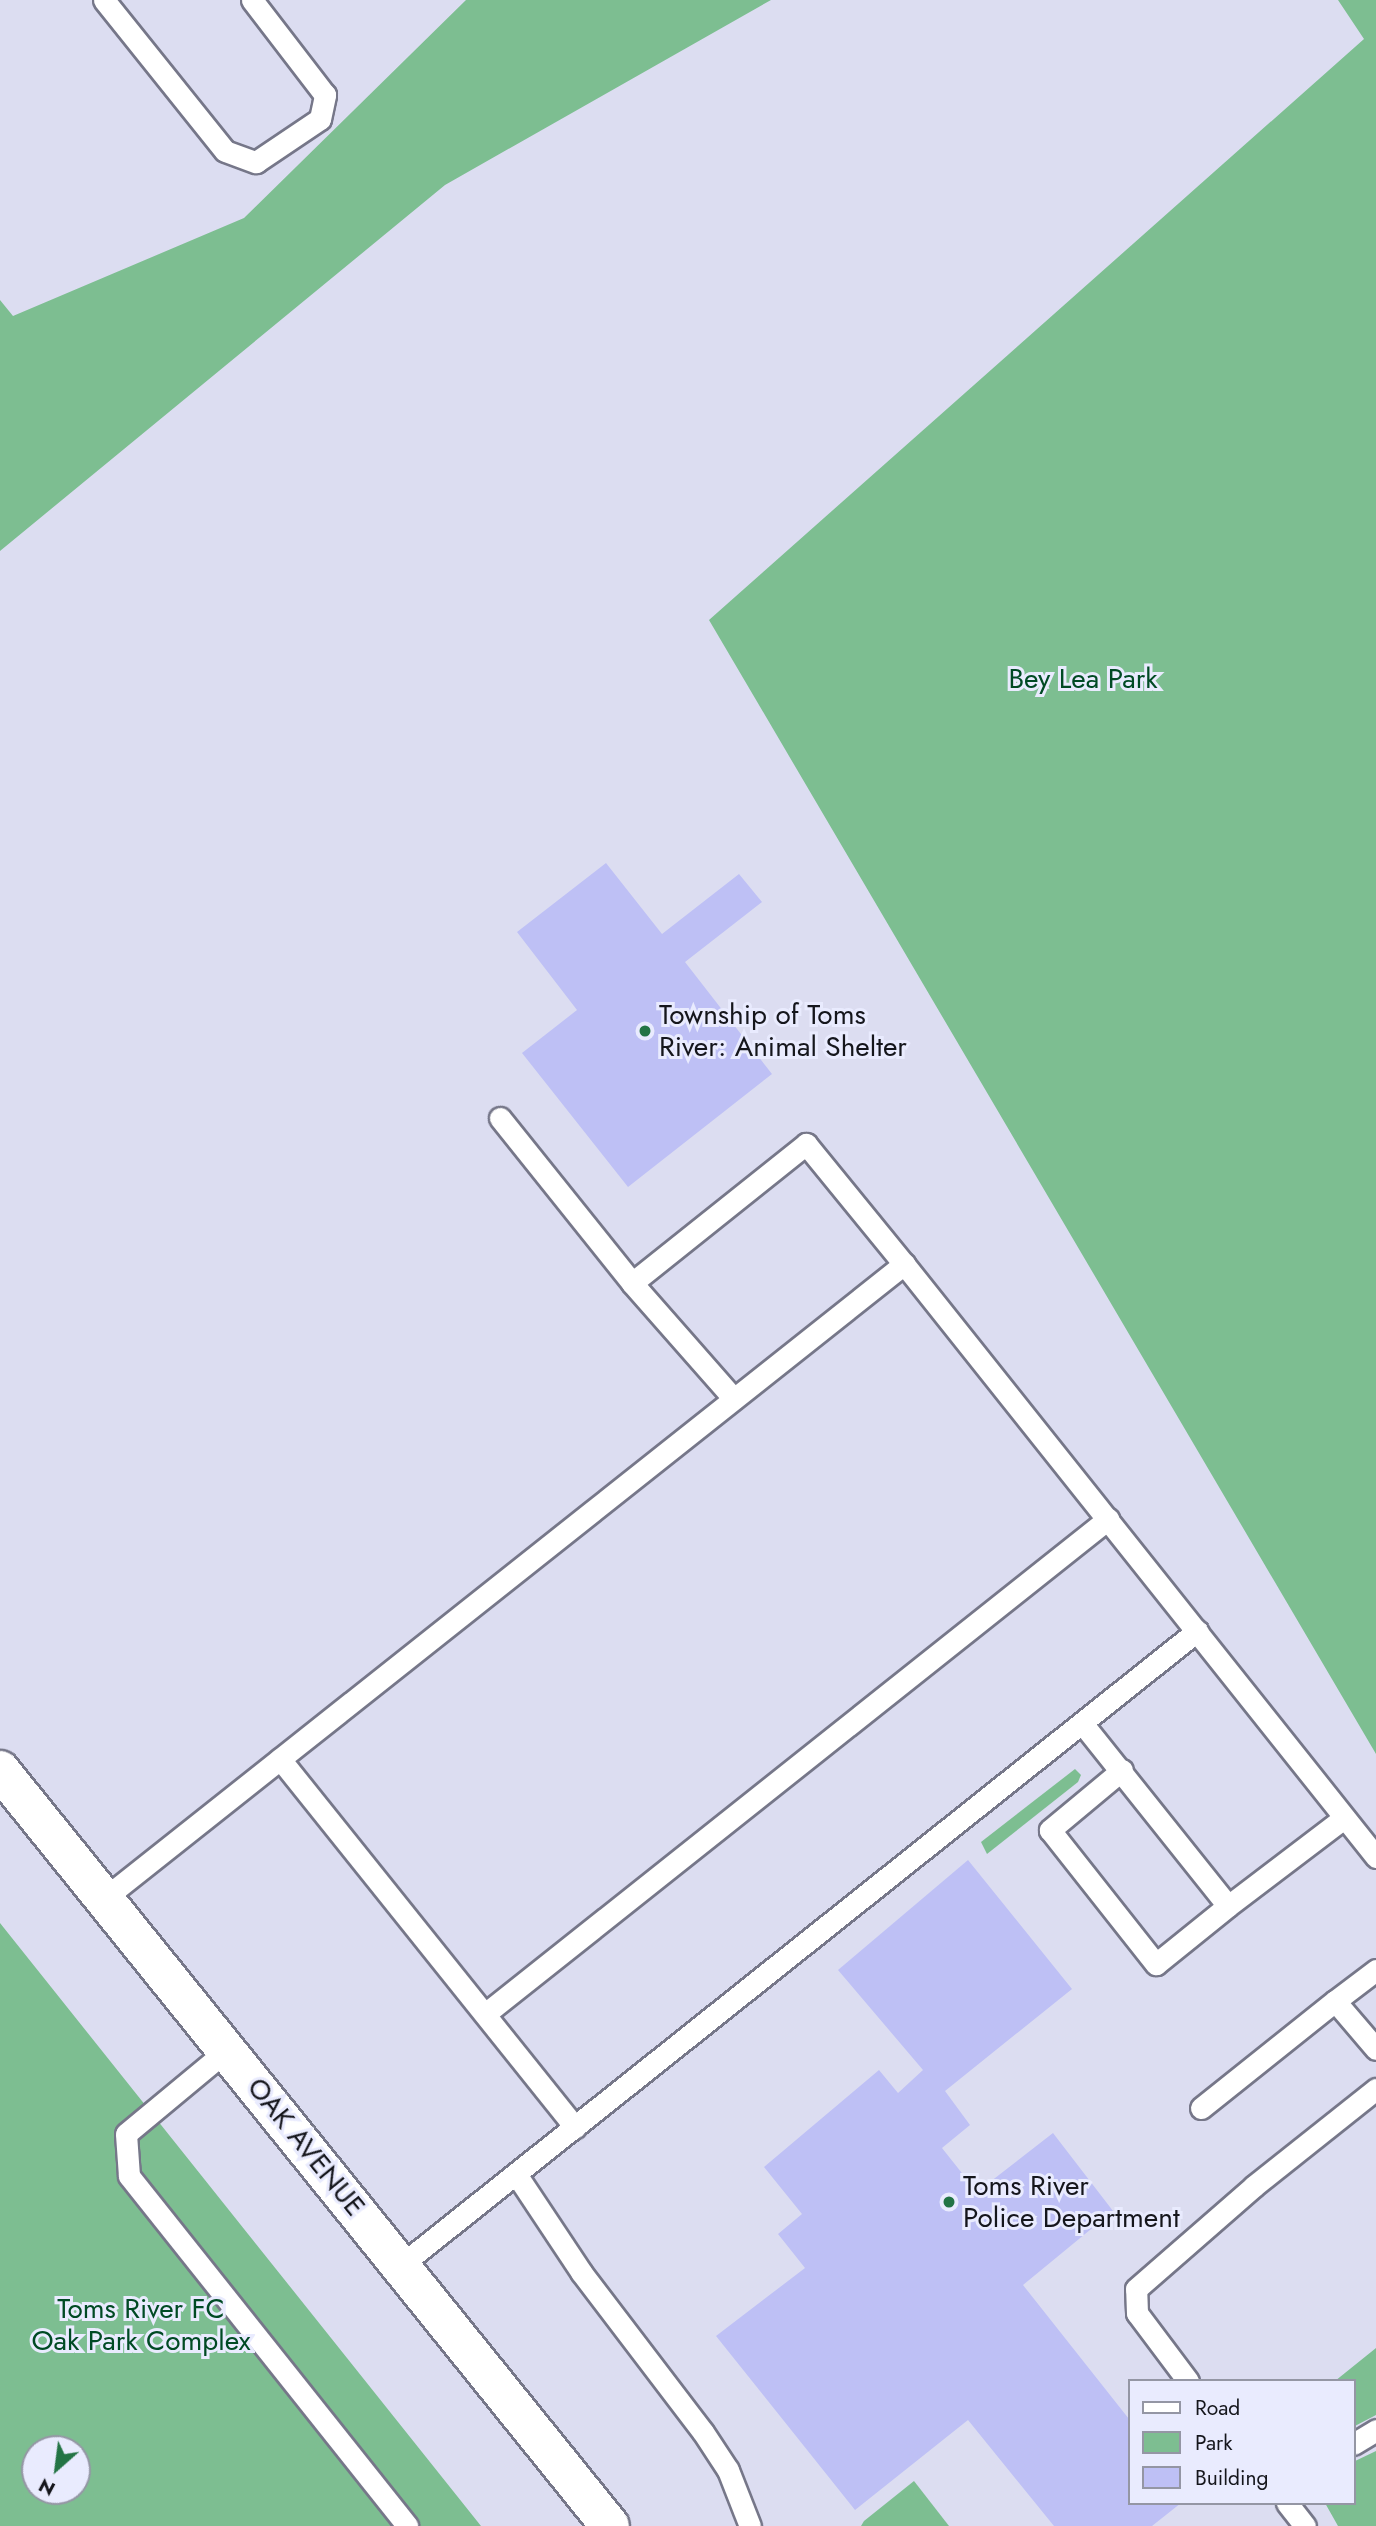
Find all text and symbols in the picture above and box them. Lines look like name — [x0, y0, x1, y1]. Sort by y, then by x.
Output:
park label: Bey Lea Park — [1008, 662, 1158, 696]
place label: Township of Toms River: Animal Shelter — [659, 998, 907, 1064]
marker: Township of Toms River: Animal Shelter — [637, 1023, 653, 1039]
street label: OAK AVENUE — [240, 2071, 372, 2223]
place label: Toms River Police Department — [963, 2169, 1180, 2235]
marker: Toms River Police Department — [941, 2194, 957, 2210]
park label: Toms River FC Oak Park Complex — [31, 2292, 251, 2358]
legend — [1128, 2379, 1355, 2505]
text: Road — [1195, 2393, 1240, 2423]
text: Park — [1195, 2428, 1232, 2458]
north arrow — [21, 2435, 91, 2505]
text: Building — [1195, 2463, 1268, 2493]
text: N — [34, 2472, 60, 2503]

